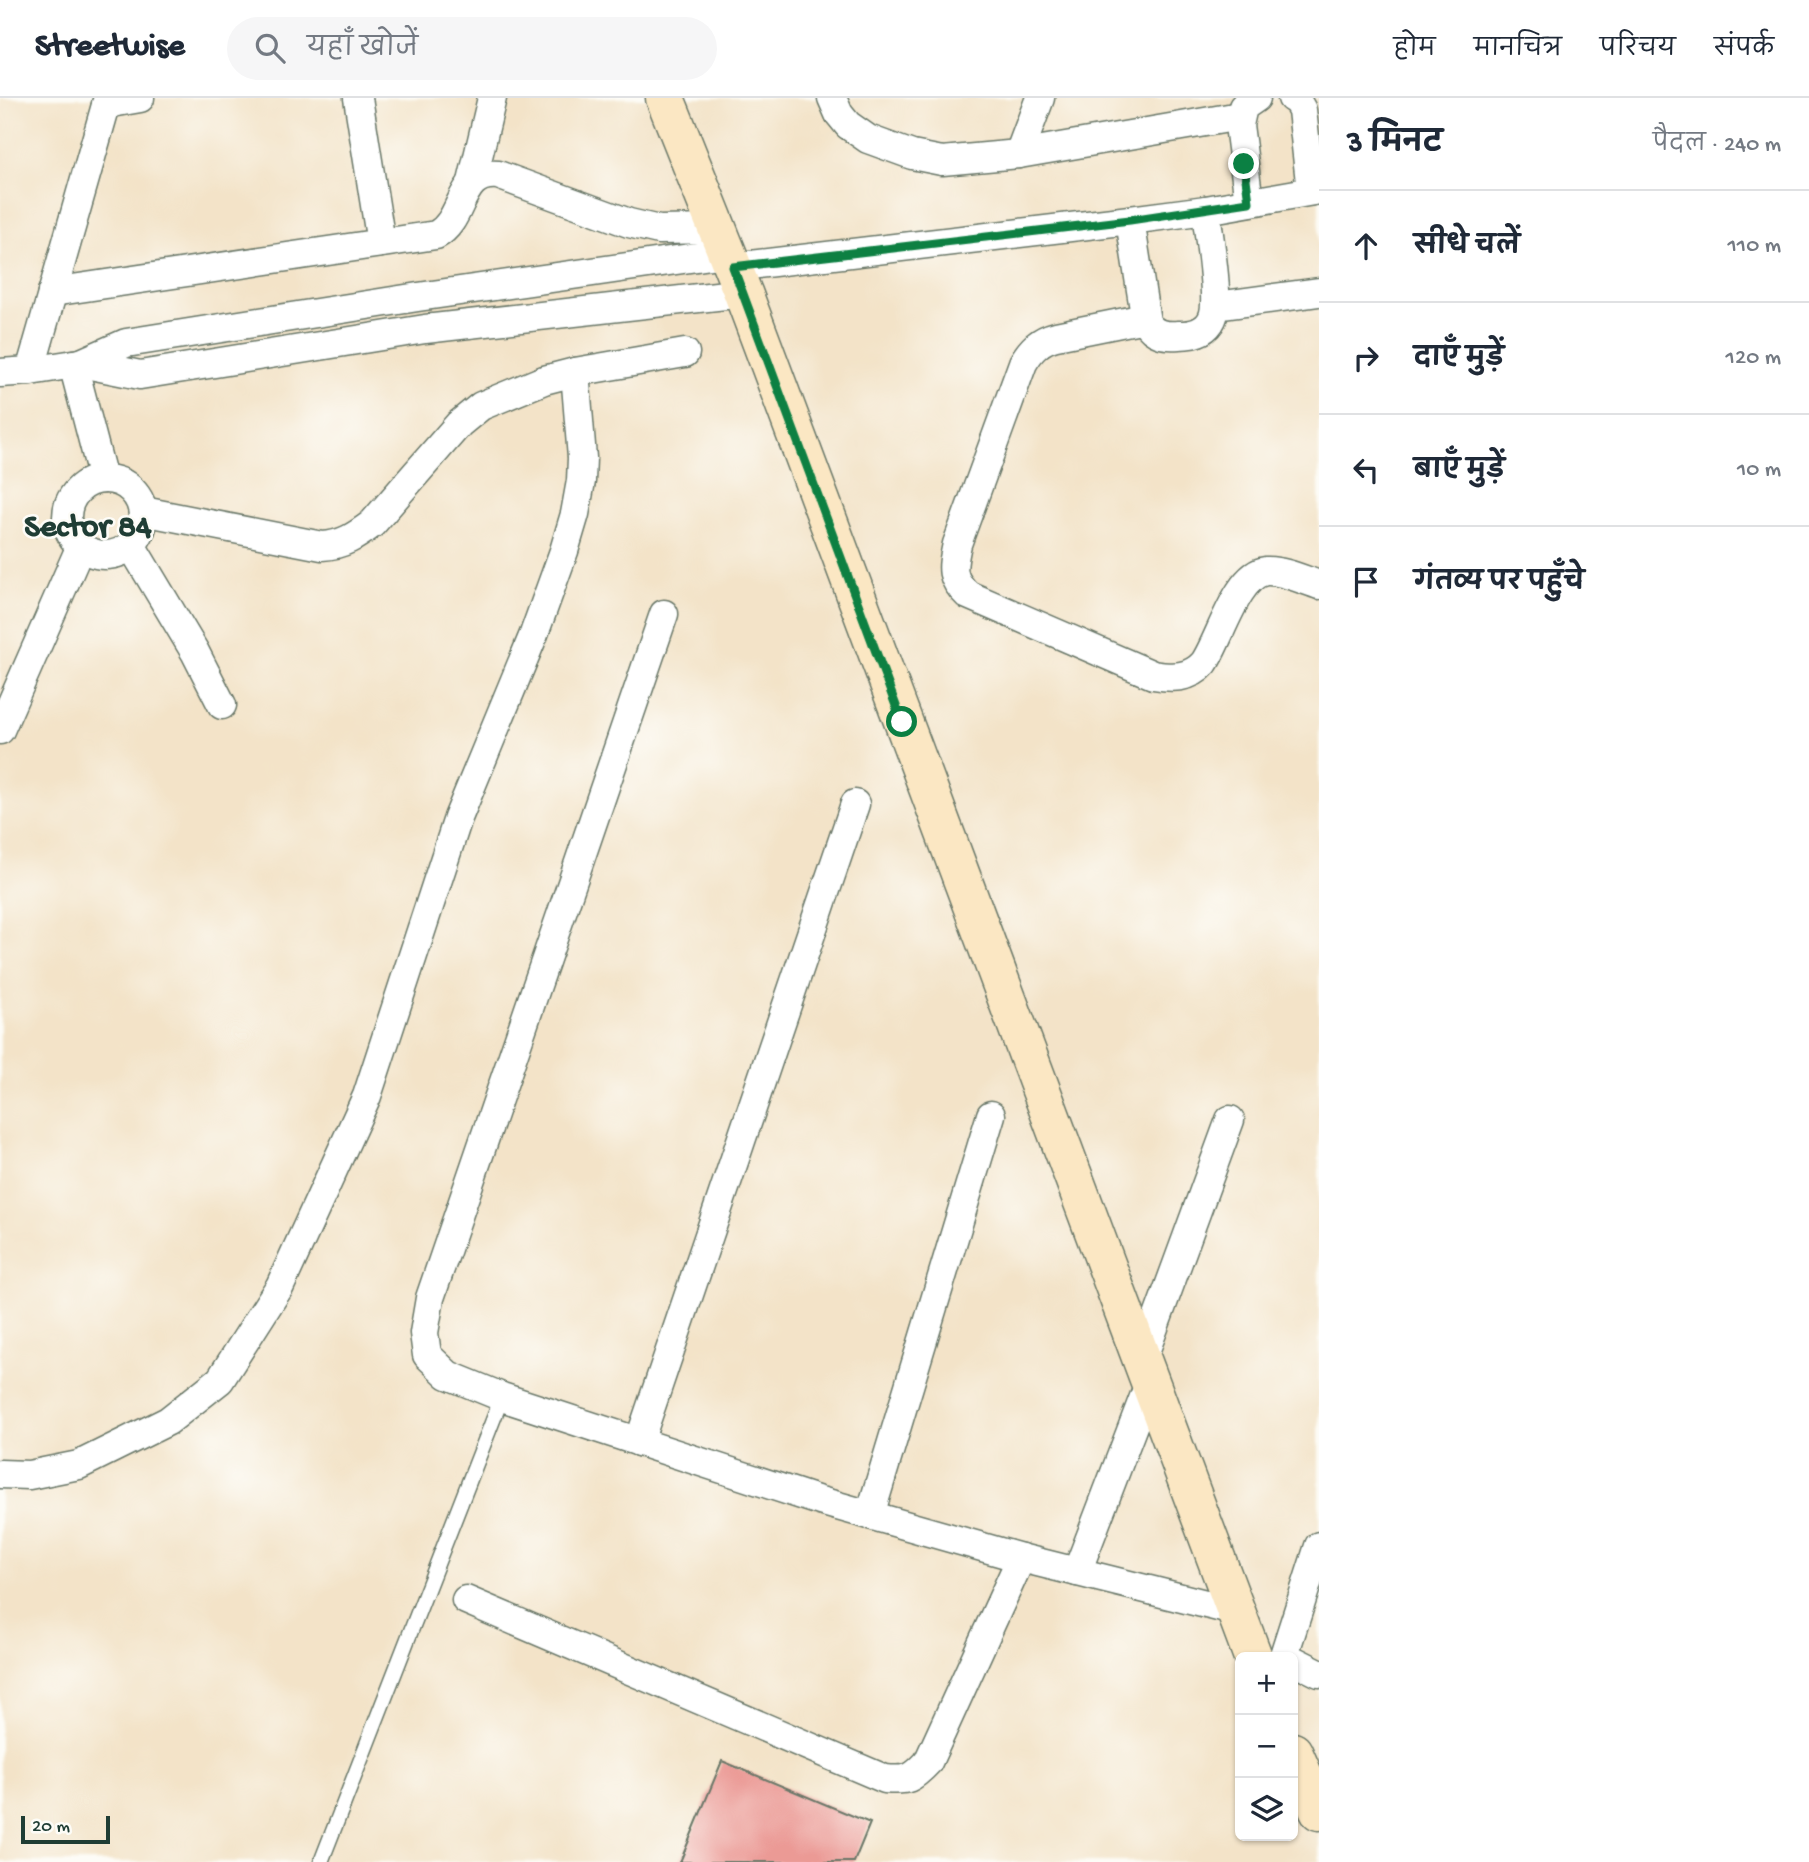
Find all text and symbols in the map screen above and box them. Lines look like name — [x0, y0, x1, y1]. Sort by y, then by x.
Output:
search box — [227, 17, 717, 80]
text: Streetwise — [35, 29, 185, 67]
icon: search — [251, 29, 289, 67]
text: यहाँ खोजें — [307, 35, 418, 66]
text: होम — [1393, 36, 1436, 65]
text: मानचित्र — [1474, 36, 1562, 65]
text: परिचय — [1600, 36, 1676, 65]
text: संपर्क — [1714, 36, 1774, 65]
text: 3 मिनट — [1347, 128, 1443, 163]
text: पैदल · 240 m — [1653, 132, 1781, 159]
route end — [1228, 148, 1259, 179]
icon: ahead — [1347, 227, 1385, 265]
text: सीधे चलें — [1414, 233, 1520, 264]
text: 110 m — [1728, 233, 1781, 260]
icon: right — [1347, 339, 1385, 377]
text: दाएँ मुड़ें — [1414, 345, 1504, 376]
text: 120 m — [1726, 345, 1781, 372]
icon: left — [1347, 451, 1385, 489]
text: बाएँ मुड़ें — [1414, 457, 1505, 488]
text: 10 m — [1737, 457, 1781, 484]
district label: Sector 84 — [24, 510, 152, 548]
icon: arrive — [1347, 563, 1385, 601]
text: गंतव्य पर पहुँचे — [1414, 569, 1584, 600]
route start — [886, 706, 917, 737]
map controls — [1235, 1652, 1298, 1841]
button: + — [1235, 1652, 1298, 1715]
button: − — [1235, 1715, 1298, 1778]
button: layers — [1235, 1778, 1298, 1841]
scale bar — [21, 1813, 110, 1845]
text: 20 m — [32, 1816, 70, 1839]

